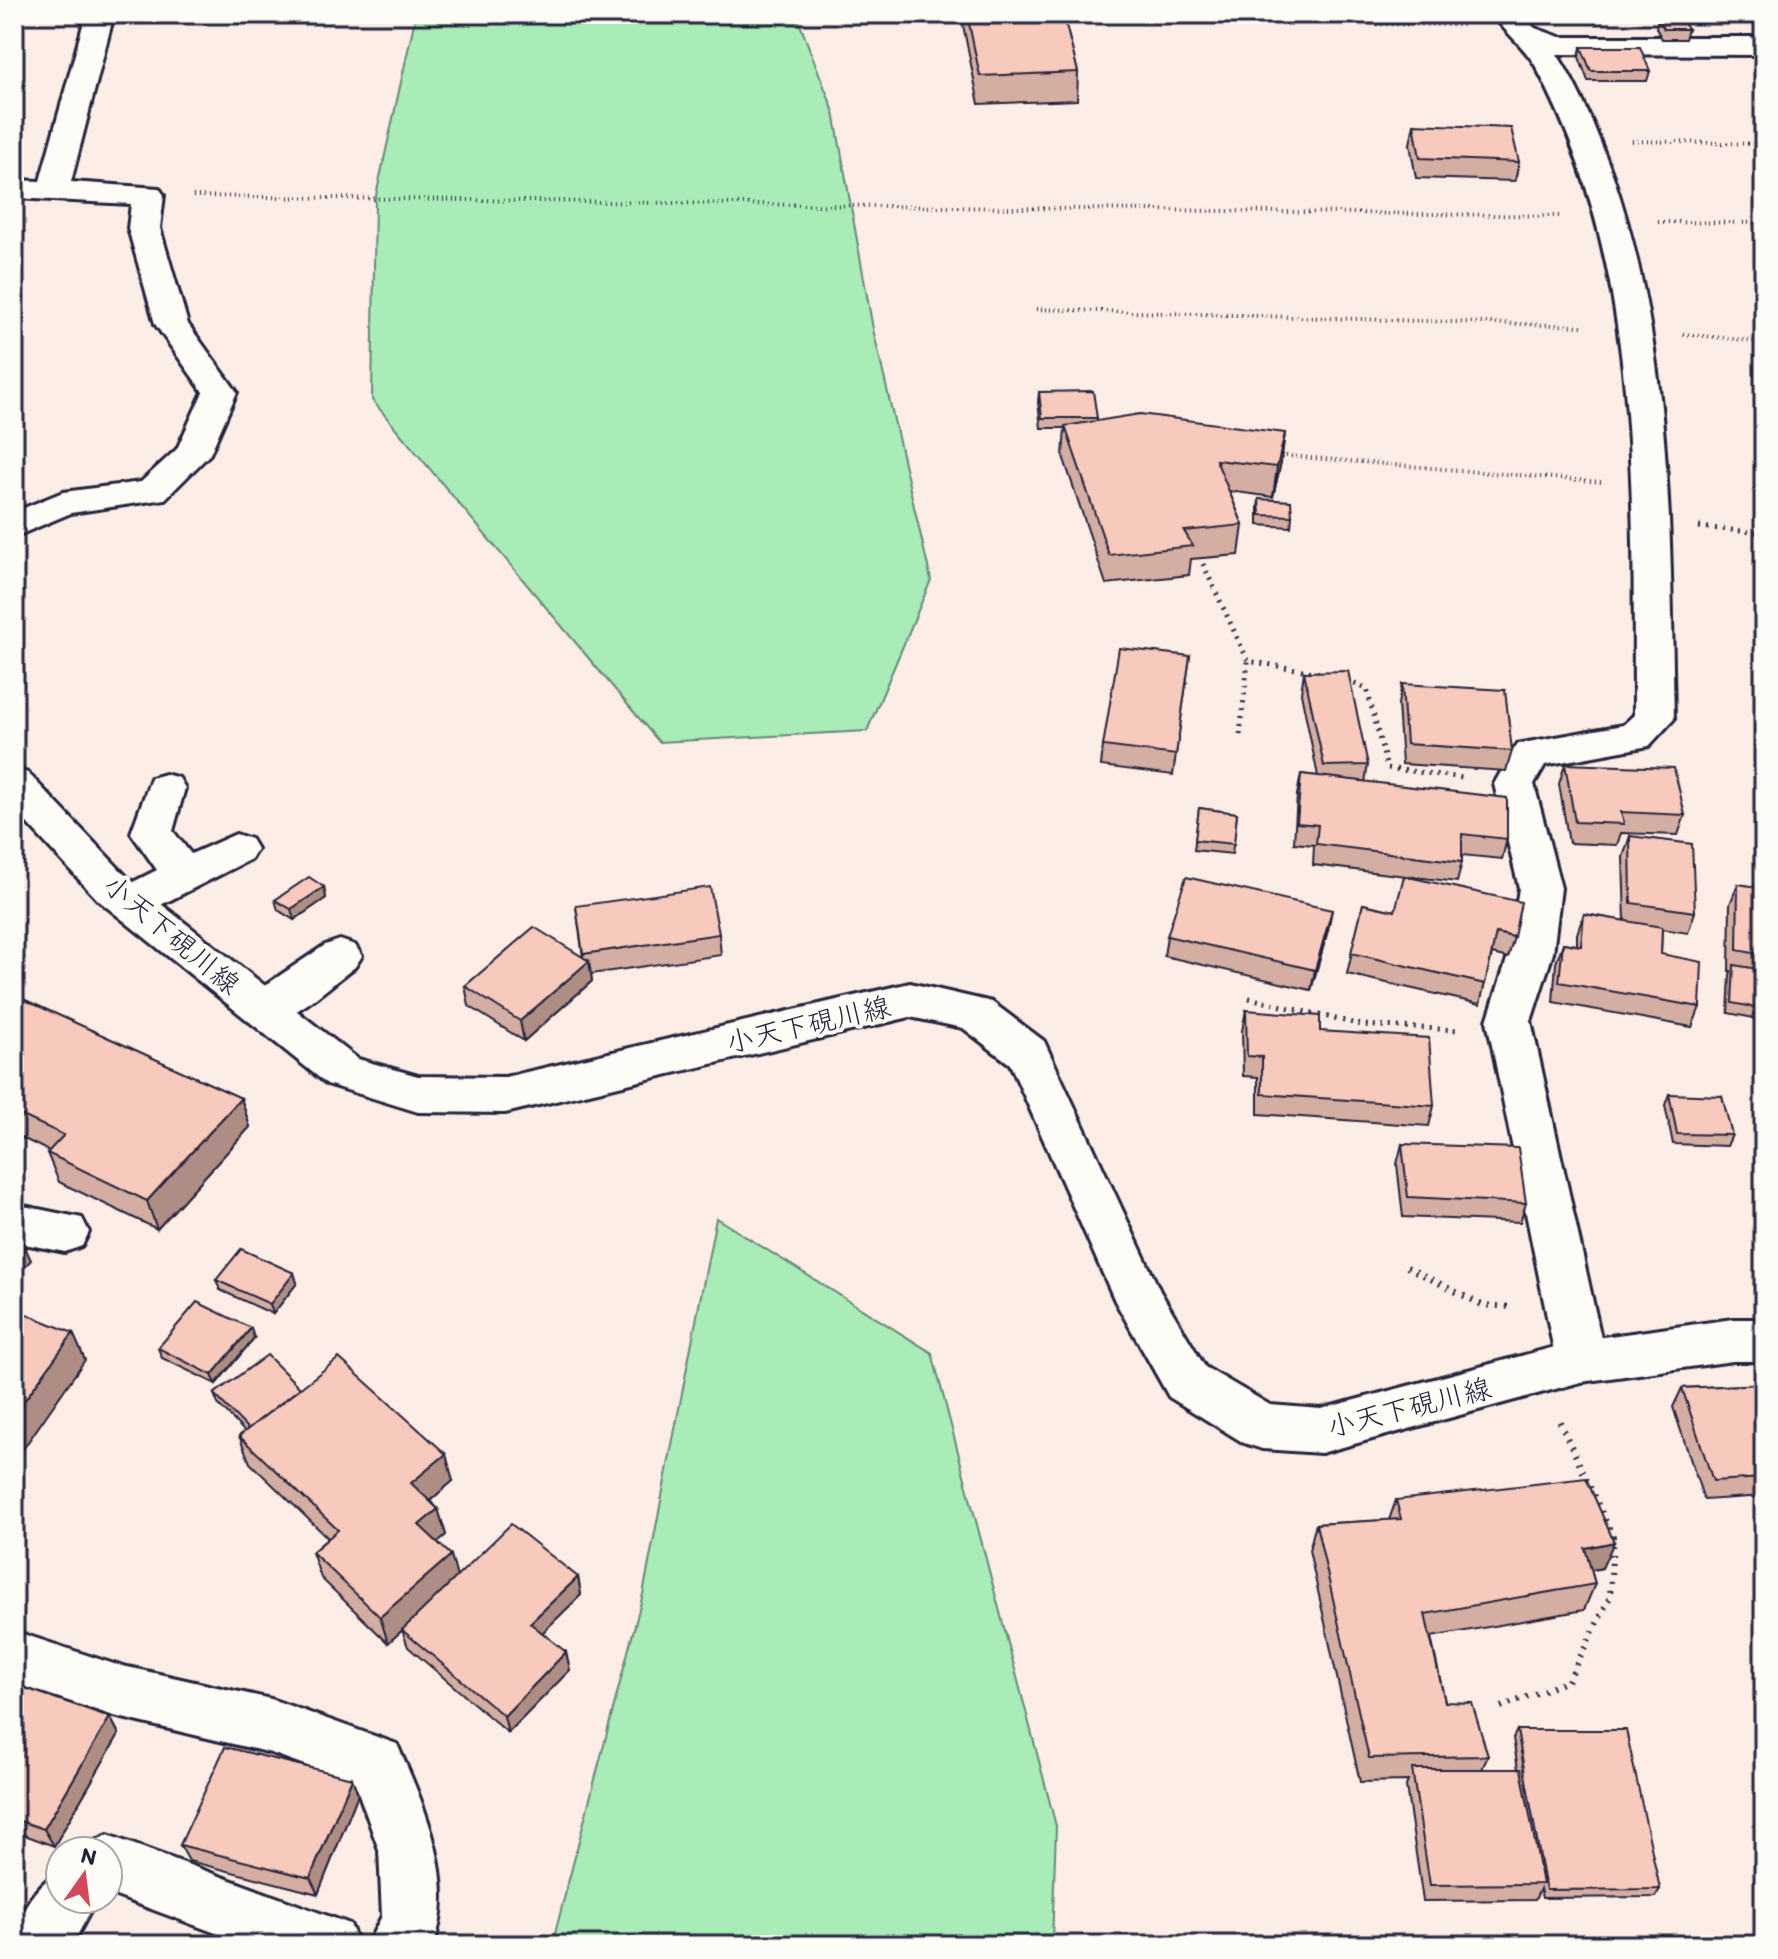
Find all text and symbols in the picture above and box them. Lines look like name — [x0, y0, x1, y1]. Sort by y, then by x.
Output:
street label: 小天下硯川線 — [97, 867, 247, 1001]
street label: 小天下硯川線 — [722, 989, 894, 1059]
street label: 小天下硯川線 — [1323, 1370, 1495, 1444]
north arrow — [44, 1835, 124, 1915]
text: N — [78, 1841, 99, 1871]

